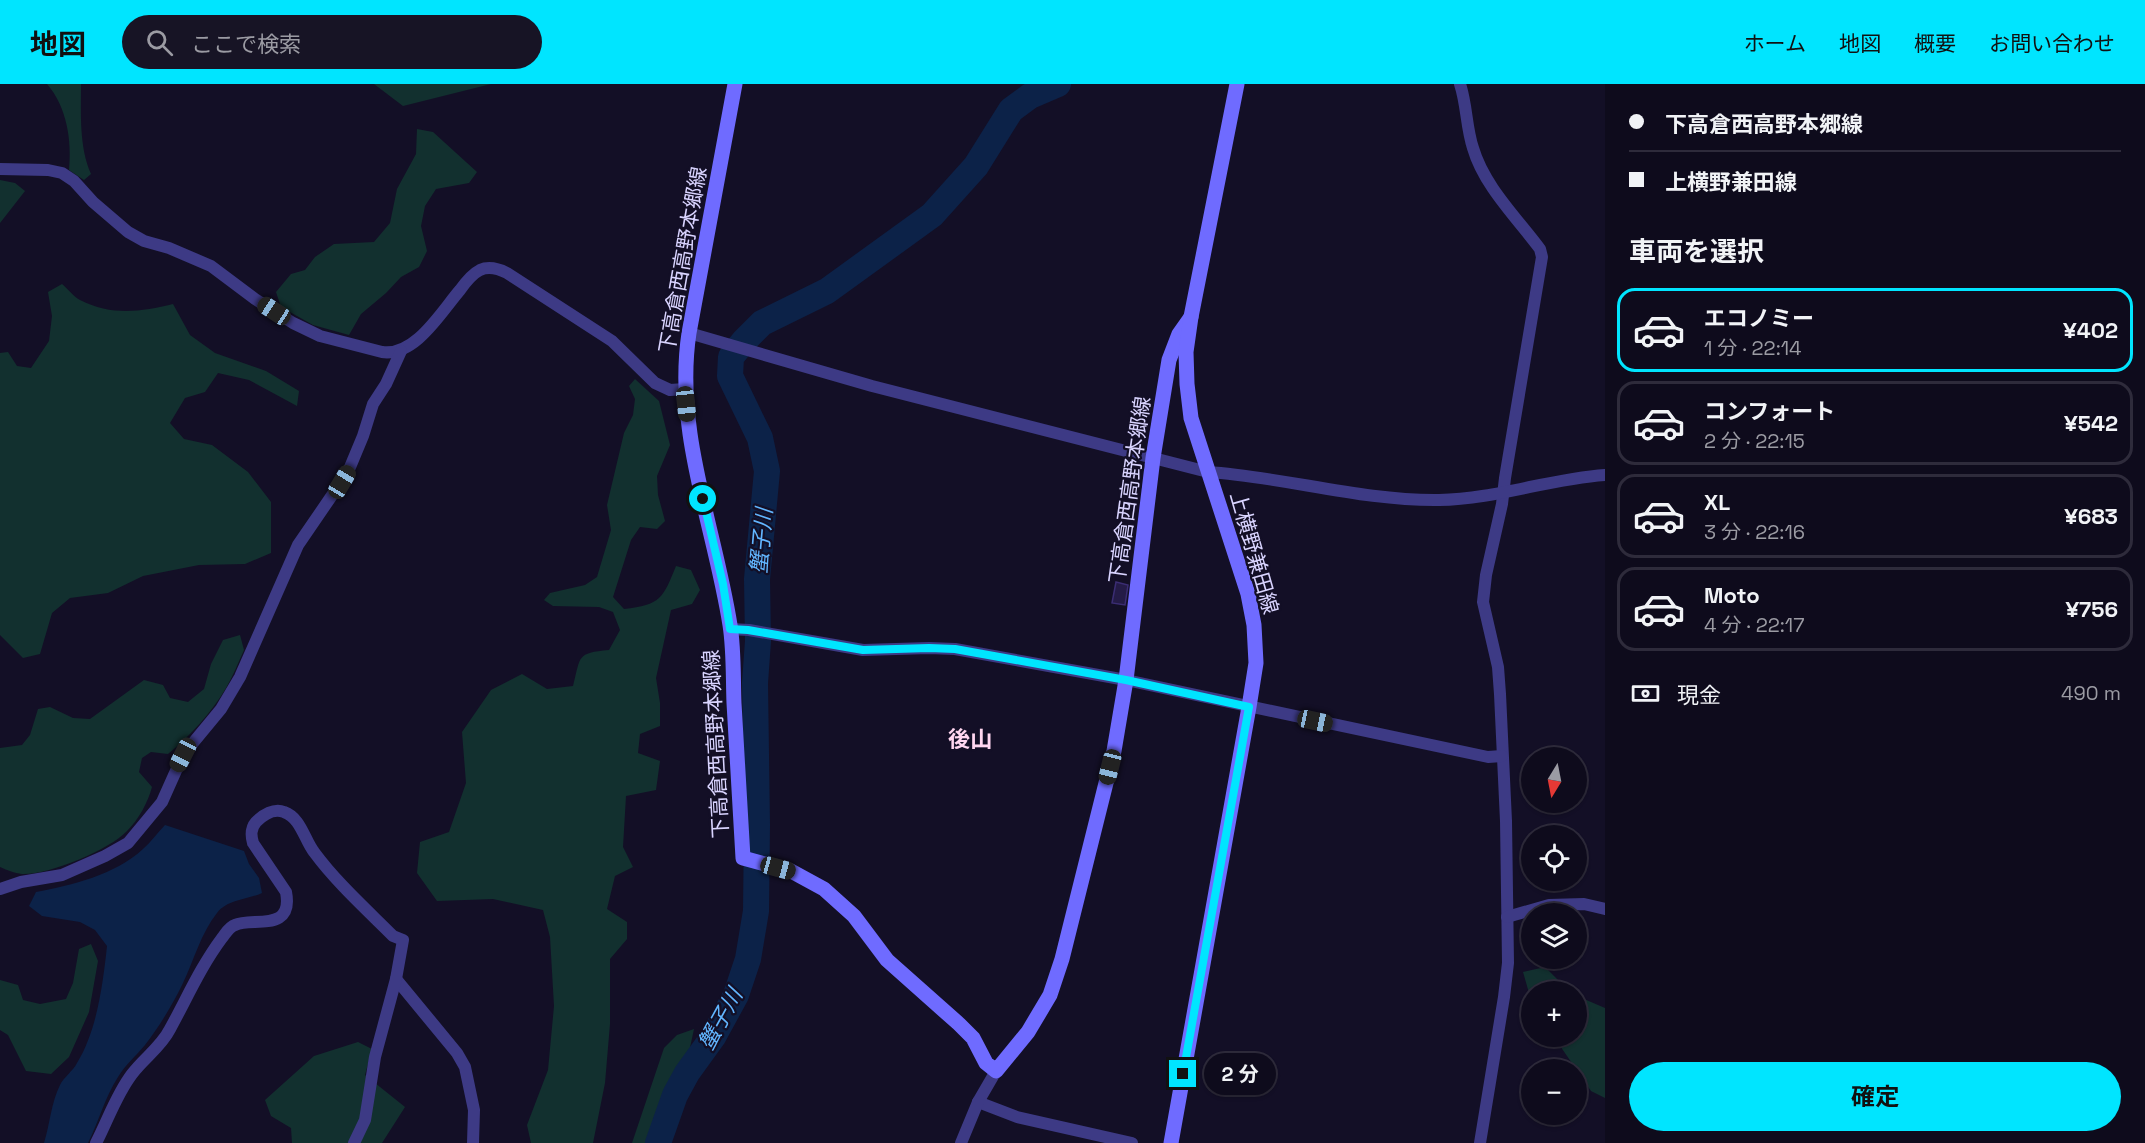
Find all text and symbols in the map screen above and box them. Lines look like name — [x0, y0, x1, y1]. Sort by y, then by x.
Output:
search box — [122, 15, 542, 69]
text: 地図 — [30, 26, 86, 62]
icon: search — [143, 26, 176, 59]
text: ここで検索 — [191, 30, 301, 58]
text: ホーム — [1744, 30, 1806, 57]
text: 地図 — [1839, 30, 1881, 57]
text: 概要 — [1914, 30, 1956, 57]
text: お問い合わせ — [1989, 30, 2115, 57]
text: 下高倉西高野本郷線 — [1665, 110, 1863, 138]
street label: 下高倉西高野本郷線 — [653, 165, 712, 355]
text: 上横野兼田線 — [1665, 168, 1797, 196]
text: 車両を選択 — [1629, 234, 1764, 269]
car — [254, 294, 294, 328]
icon: car — [1632, 303, 1686, 357]
text: エコノミー — [1704, 304, 1814, 332]
text: ¥402 — [2063, 316, 2118, 344]
text: 1 分 · 22:14 — [1704, 335, 1802, 361]
car — [675, 385, 697, 423]
street label: 下高倉西高野本郷線 — [1103, 394, 1156, 585]
icon: car — [1632, 396, 1686, 450]
text: コンフォート — [1704, 397, 1835, 425]
text: ¥542 — [2064, 409, 2118, 437]
text: 2 分 · 22:15 — [1704, 428, 1805, 454]
car — [325, 462, 359, 502]
route start — [689, 485, 716, 512]
text: XL — [1704, 488, 1730, 516]
street label: 上横野兼田線 — [1224, 489, 1285, 617]
icon: car — [1632, 489, 1686, 543]
text: ¥683 — [2064, 502, 2118, 530]
water label: 蟹子川 — [744, 505, 778, 575]
text: 3 分 · 22:16 — [1704, 519, 1805, 545]
text: Moto — [1704, 581, 1760, 609]
icon: car — [1632, 582, 1686, 636]
text: ¥756 — [2065, 595, 2118, 623]
text: 4 分 · 22:17 — [1704, 612, 1804, 638]
street label: 下高倉西高野本郷線 — [697, 649, 734, 839]
icon: cash — [1629, 677, 1662, 710]
text: 490 m — [2061, 680, 2121, 706]
text: 現金 — [1677, 681, 1721, 709]
car — [1296, 708, 1334, 734]
district label: 後山 — [948, 725, 992, 753]
car — [167, 735, 199, 775]
car — [1097, 747, 1123, 787]
north arrow — [1521, 747, 1587, 813]
map controls — [1521, 747, 1587, 1125]
button: locate — [1521, 825, 1587, 891]
car — [758, 855, 798, 881]
button: layers — [1521, 903, 1587, 969]
button: + — [1521, 981, 1587, 1047]
water label: 蟹子川 — [692, 982, 749, 1055]
callout: 2 分 — [1204, 1053, 1276, 1095]
button: − — [1521, 1059, 1587, 1125]
route end — [1169, 1060, 1196, 1087]
text: 2 分 — [1222, 1061, 1258, 1087]
button: 確定 — [1629, 1062, 2121, 1131]

